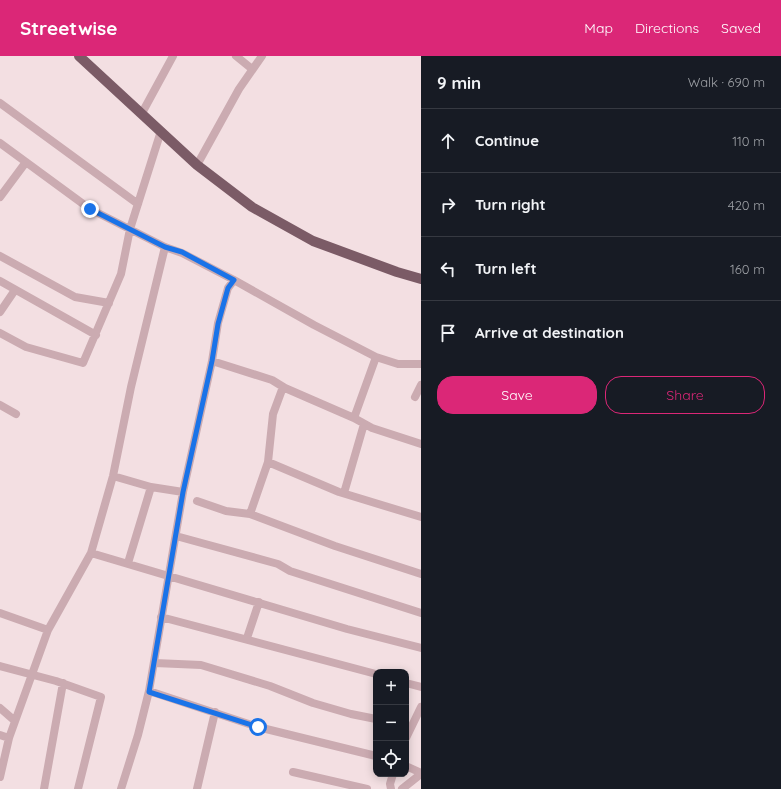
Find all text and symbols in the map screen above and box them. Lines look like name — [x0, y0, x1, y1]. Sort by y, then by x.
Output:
text: Streetwise — [20, 16, 117, 40]
text: Map — [584, 19, 613, 37]
text: Directions — [635, 19, 699, 37]
text: Saved — [721, 19, 761, 37]
text: 9 min — [437, 72, 481, 93]
text: Walk · 690 m — [688, 74, 765, 90]
icon: ahead — [437, 130, 459, 152]
text: Continue — [475, 131, 539, 150]
text: 110 m — [732, 133, 765, 149]
icon: right — [437, 194, 459, 216]
text: Turn right — [475, 195, 546, 214]
text: 420 m — [728, 197, 765, 213]
route end — [81, 200, 99, 218]
icon: left — [437, 258, 459, 280]
text: Turn left — [475, 259, 537, 278]
text: 160 m — [730, 261, 765, 277]
icon: arrive — [437, 322, 459, 344]
text: Arrive at destination — [475, 323, 624, 342]
button: Save — [437, 376, 597, 414]
button: Share — [605, 376, 765, 414]
map controls — [373, 669, 409, 777]
button: + — [373, 669, 409, 705]
button: − — [373, 705, 409, 741]
route start — [249, 718, 267, 736]
button: locate — [373, 741, 409, 777]

